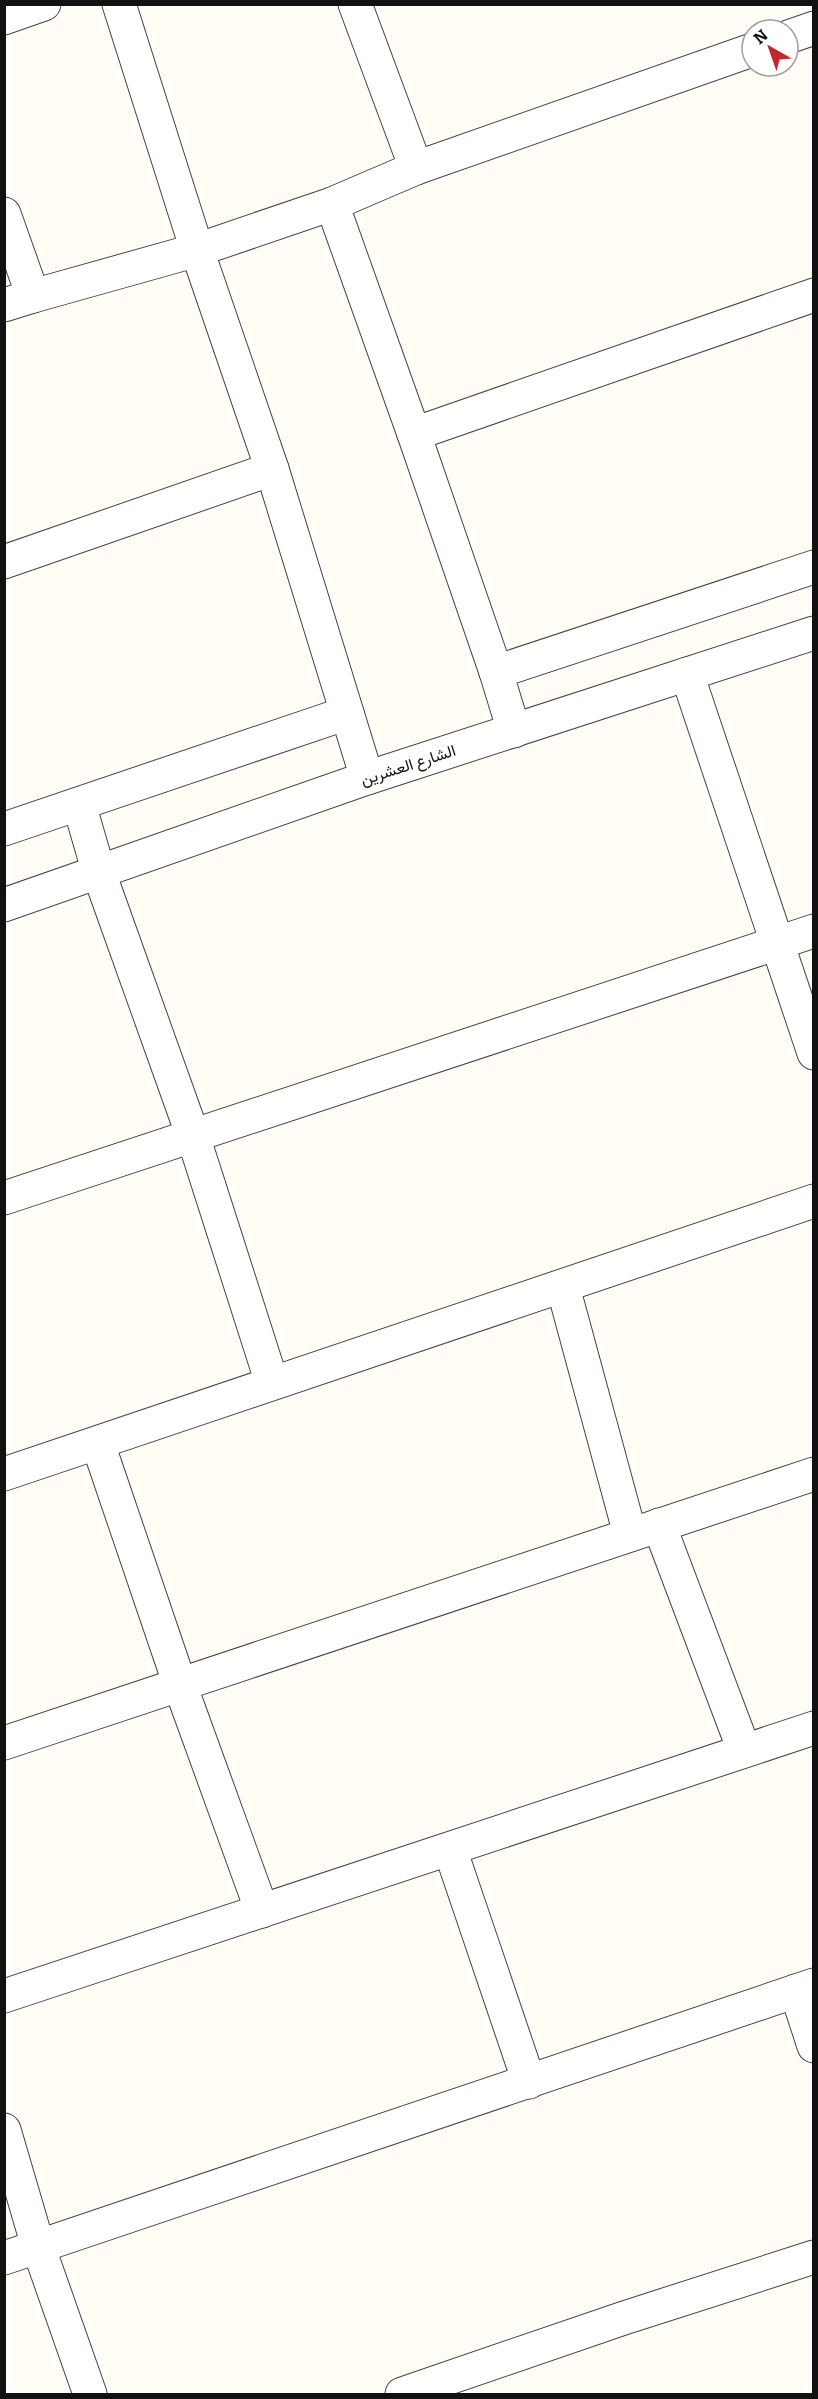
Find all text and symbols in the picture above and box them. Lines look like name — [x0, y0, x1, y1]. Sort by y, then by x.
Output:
north arrow — [740, 18, 800, 78]
text: N — [750, 26, 772, 48]
street label: الشارع العشرين — [358, 741, 459, 791]

